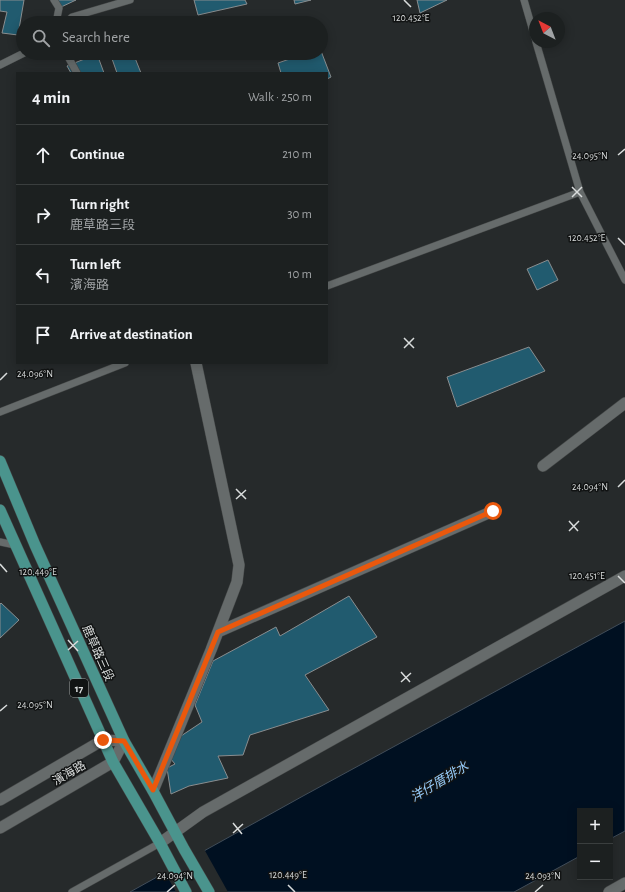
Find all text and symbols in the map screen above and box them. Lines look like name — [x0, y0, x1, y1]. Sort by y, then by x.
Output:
north arrow — [529, 12, 565, 48]
text: 120.452°E — [393, 13, 430, 23]
search box — [16, 16, 328, 60]
icon: search — [30, 27, 52, 49]
text: Search here — [62, 30, 130, 45]
text: 4 min — [32, 89, 70, 106]
text: Walk · 250 m — [248, 91, 312, 104]
icon: ahead — [32, 144, 54, 166]
text: Continue — [70, 147, 125, 162]
text: 210 m — [282, 148, 312, 161]
text: 24.095°N — [572, 151, 608, 161]
text: Turn right — [70, 197, 129, 212]
icon: right — [32, 204, 54, 226]
text: 30 m — [287, 208, 312, 221]
text: 鹿草路三段 — [70, 219, 135, 232]
text: 120.452°E — [569, 233, 606, 243]
text: Turn left — [70, 257, 121, 272]
icon: left — [32, 264, 54, 286]
text: 10 m — [288, 268, 312, 281]
text: 濱海路 — [70, 279, 109, 292]
icon: arrive — [32, 324, 54, 346]
text: Arrive at destination — [70, 327, 193, 342]
text: 24.096°N — [17, 369, 53, 379]
text: 24.094°N — [572, 482, 608, 492]
route start — [484, 502, 502, 520]
text: 120.449°E — [19, 567, 57, 577]
text: 120.451°E — [569, 571, 605, 581]
street label: 鹿草路三段 — [80, 623, 117, 683]
road number: 17 — [70, 679, 88, 697]
text: 24.095°N — [17, 700, 53, 710]
route end — [94, 731, 112, 749]
street label: 濱海路 — [50, 758, 88, 787]
water label: 洋仔厝排水 — [408, 759, 472, 805]
map controls — [577, 808, 613, 880]
button: + — [577, 808, 613, 844]
button: − — [577, 844, 613, 880]
text: 120.449°E — [269, 870, 307, 880]
text: 24.094°N — [157, 871, 193, 881]
text: 24.093°N — [525, 871, 561, 881]

